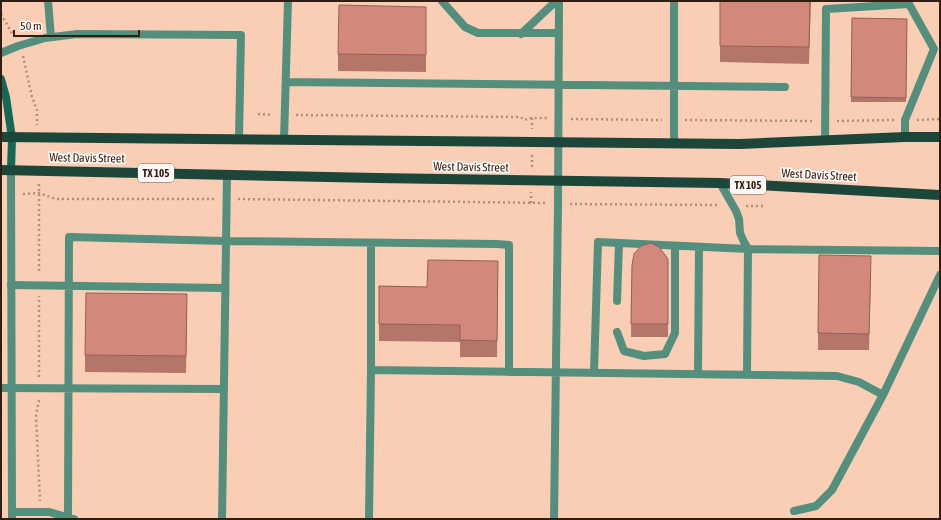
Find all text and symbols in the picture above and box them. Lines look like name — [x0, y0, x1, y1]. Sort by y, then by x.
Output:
scale bar — [14, 12, 139, 38]
text: 50 m — [20, 19, 42, 33]
street label: West Davis Street — [49, 150, 125, 166]
street label: West Davis Street — [433, 159, 509, 175]
road number: TX 105 — [138, 164, 174, 182]
street label: West Davis Street — [781, 166, 858, 184]
road number: TX 105 — [730, 176, 766, 194]

